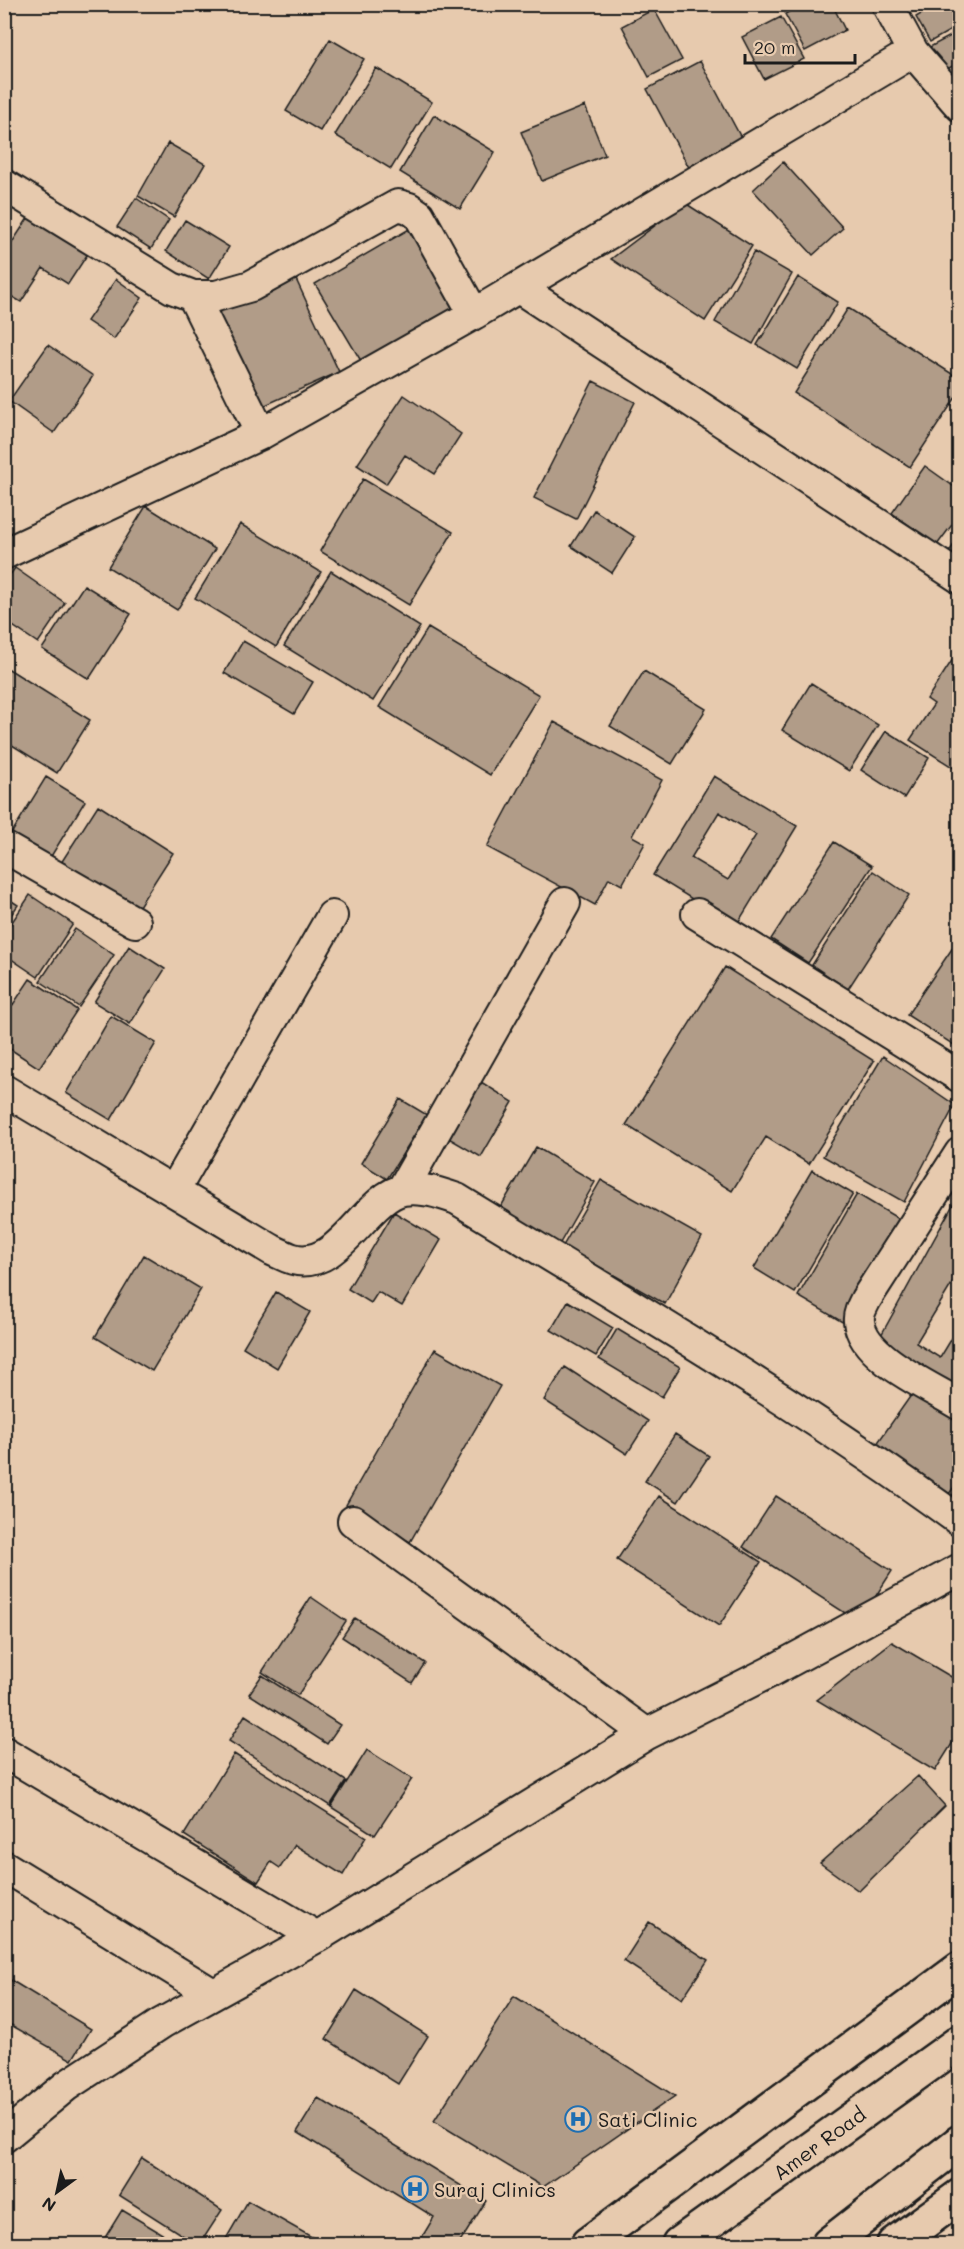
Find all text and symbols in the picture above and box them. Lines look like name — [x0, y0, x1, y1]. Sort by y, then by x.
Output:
scale bar — [745, 27, 854, 65]
text: 20 m — [754, 35, 795, 59]
street label: Amer Road — [768, 2101, 870, 2185]
hospital icon: Sati Clinic — [563, 2104, 593, 2134]
place label: Sati Clinic — [598, 2106, 697, 2132]
north arrow — [27, 2162, 87, 2222]
hospital icon: Suraj Clinics — [400, 2174, 430, 2204]
place label: Suraj Clinics — [434, 2176, 556, 2202]
text: N — [38, 2193, 59, 2217]

